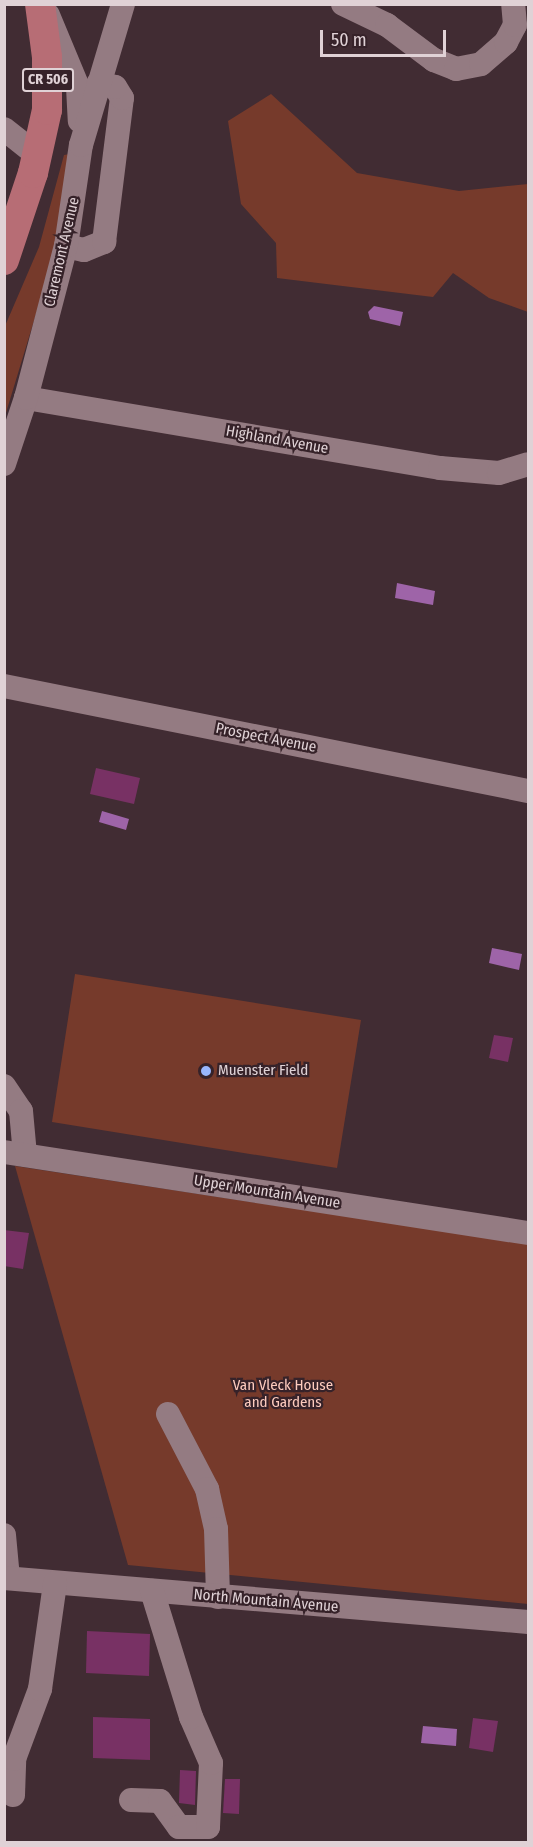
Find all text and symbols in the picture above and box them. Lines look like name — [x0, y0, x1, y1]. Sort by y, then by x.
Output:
scale bar — [323, 18, 449, 56]
text: 50 m — [331, 29, 367, 51]
road number: CR 506 — [21, 69, 75, 91]
street label: Claremont Avenue — [41, 196, 83, 308]
street label: Highland Avenue — [224, 422, 330, 458]
street label: Prospect Avenue — [214, 719, 318, 757]
place label: Muenster Field — [218, 1062, 308, 1080]
marker: Muenster Field — [199, 1064, 213, 1078]
street label: Upper Mountain Avenue — [193, 1172, 341, 1212]
park label: Van Vleck House and Gardens — [233, 1376, 333, 1411]
street label: North Mountain Avenue — [193, 1586, 339, 1616]

